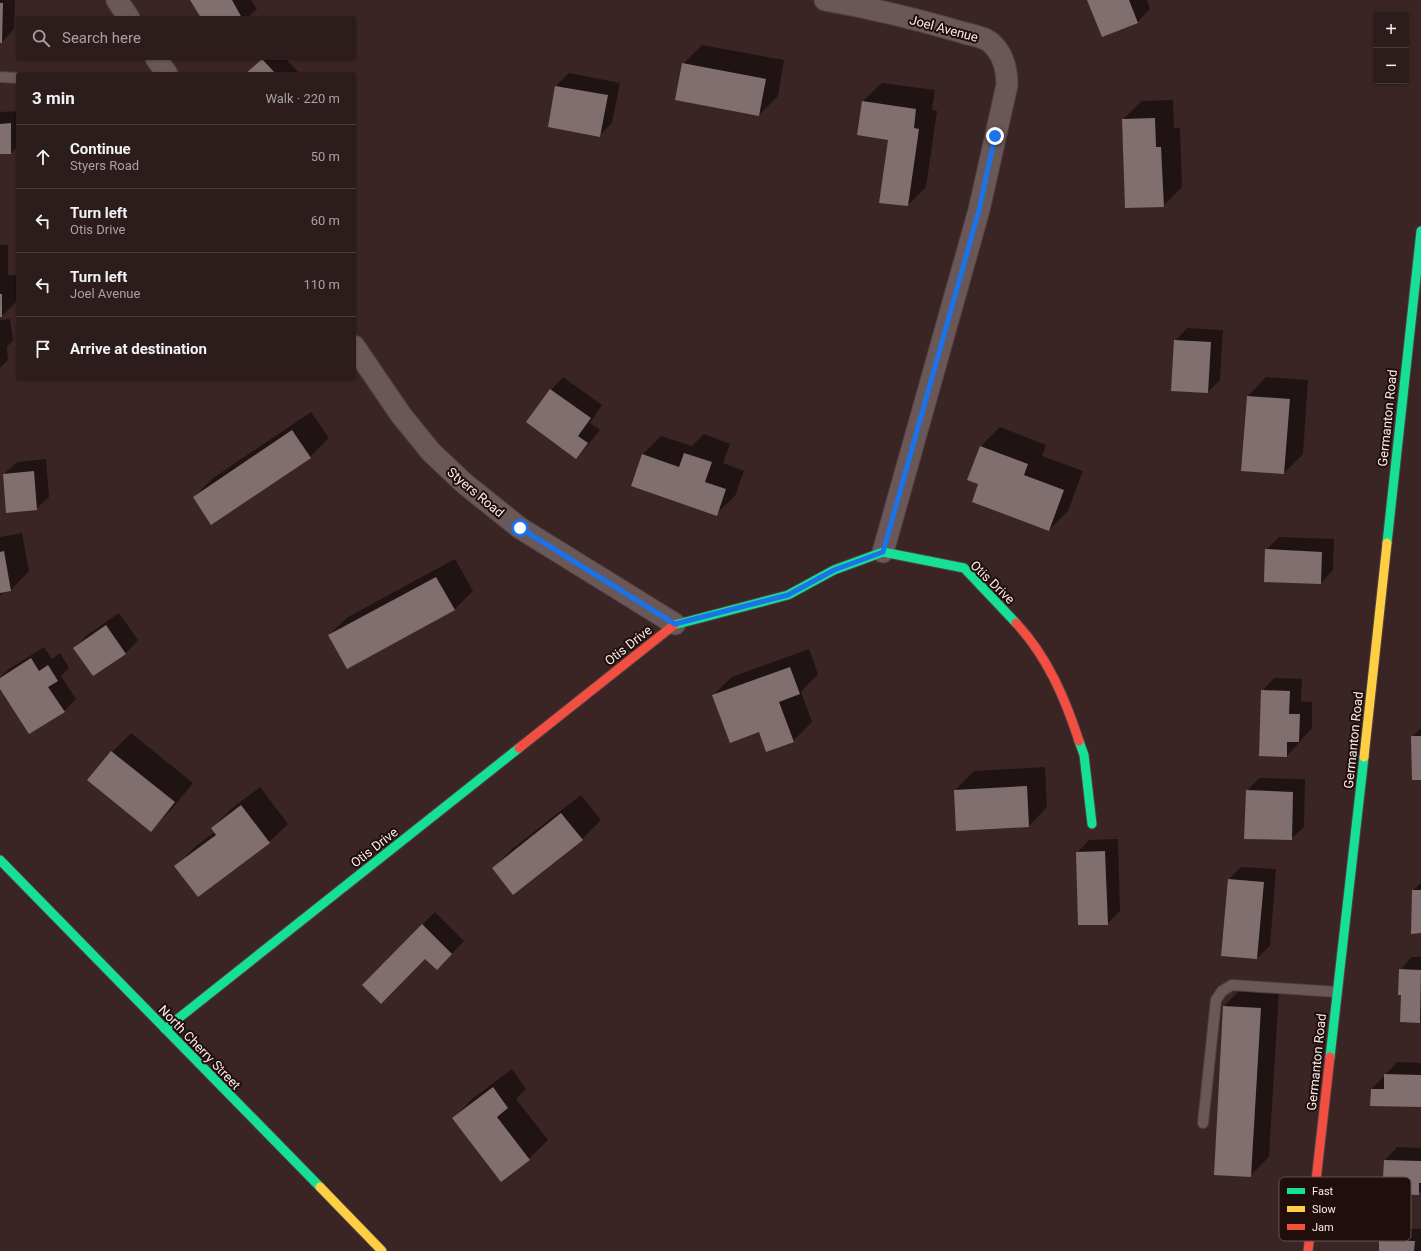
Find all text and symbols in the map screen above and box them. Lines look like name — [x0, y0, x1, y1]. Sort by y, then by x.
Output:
street label: Joel Avenue — [908, 12, 980, 45]
map controls — [1373, 12, 1409, 84]
button: + — [1373, 12, 1409, 48]
search box — [16, 16, 356, 60]
icon: search — [30, 27, 52, 49]
text: Search here — [62, 29, 141, 47]
button: − — [1373, 48, 1409, 84]
text: 3 min — [32, 88, 75, 108]
text: Walk · 220 m — [265, 91, 340, 106]
route end — [986, 127, 1004, 145]
text: Continue — [70, 140, 131, 158]
icon: ahead — [32, 146, 54, 168]
text: 50 m — [311, 149, 340, 164]
text: Styers Road — [70, 158, 139, 173]
text: Turn left — [70, 204, 127, 222]
icon: left — [32, 210, 54, 232]
text: 60 m — [311, 213, 340, 228]
text: Otis Drive — [70, 222, 126, 237]
text: Turn left — [70, 268, 127, 286]
icon: left — [32, 274, 54, 296]
text: 110 m — [303, 277, 340, 292]
text: Joel Avenue — [70, 286, 140, 301]
icon: arrive — [32, 338, 54, 360]
text: Arrive at destination — [70, 340, 207, 358]
street label: Germanton Road — [1375, 369, 1400, 467]
street label: Styers Road — [444, 464, 507, 520]
route start — [511, 519, 529, 537]
street label: Otis Drive — [967, 558, 1018, 607]
street label: Otis Drive — [602, 622, 655, 668]
street label: Germanton Road — [1341, 691, 1366, 789]
street label: Otis Drive — [348, 824, 401, 870]
street label: North Cherry Street — [156, 1002, 244, 1093]
street label: Germanton Road — [1304, 1013, 1329, 1111]
legend — [1279, 1177, 1411, 1241]
text: Fast — [1312, 1185, 1334, 1198]
text: Slow — [1312, 1203, 1336, 1216]
text: Jam — [1312, 1221, 1334, 1234]

